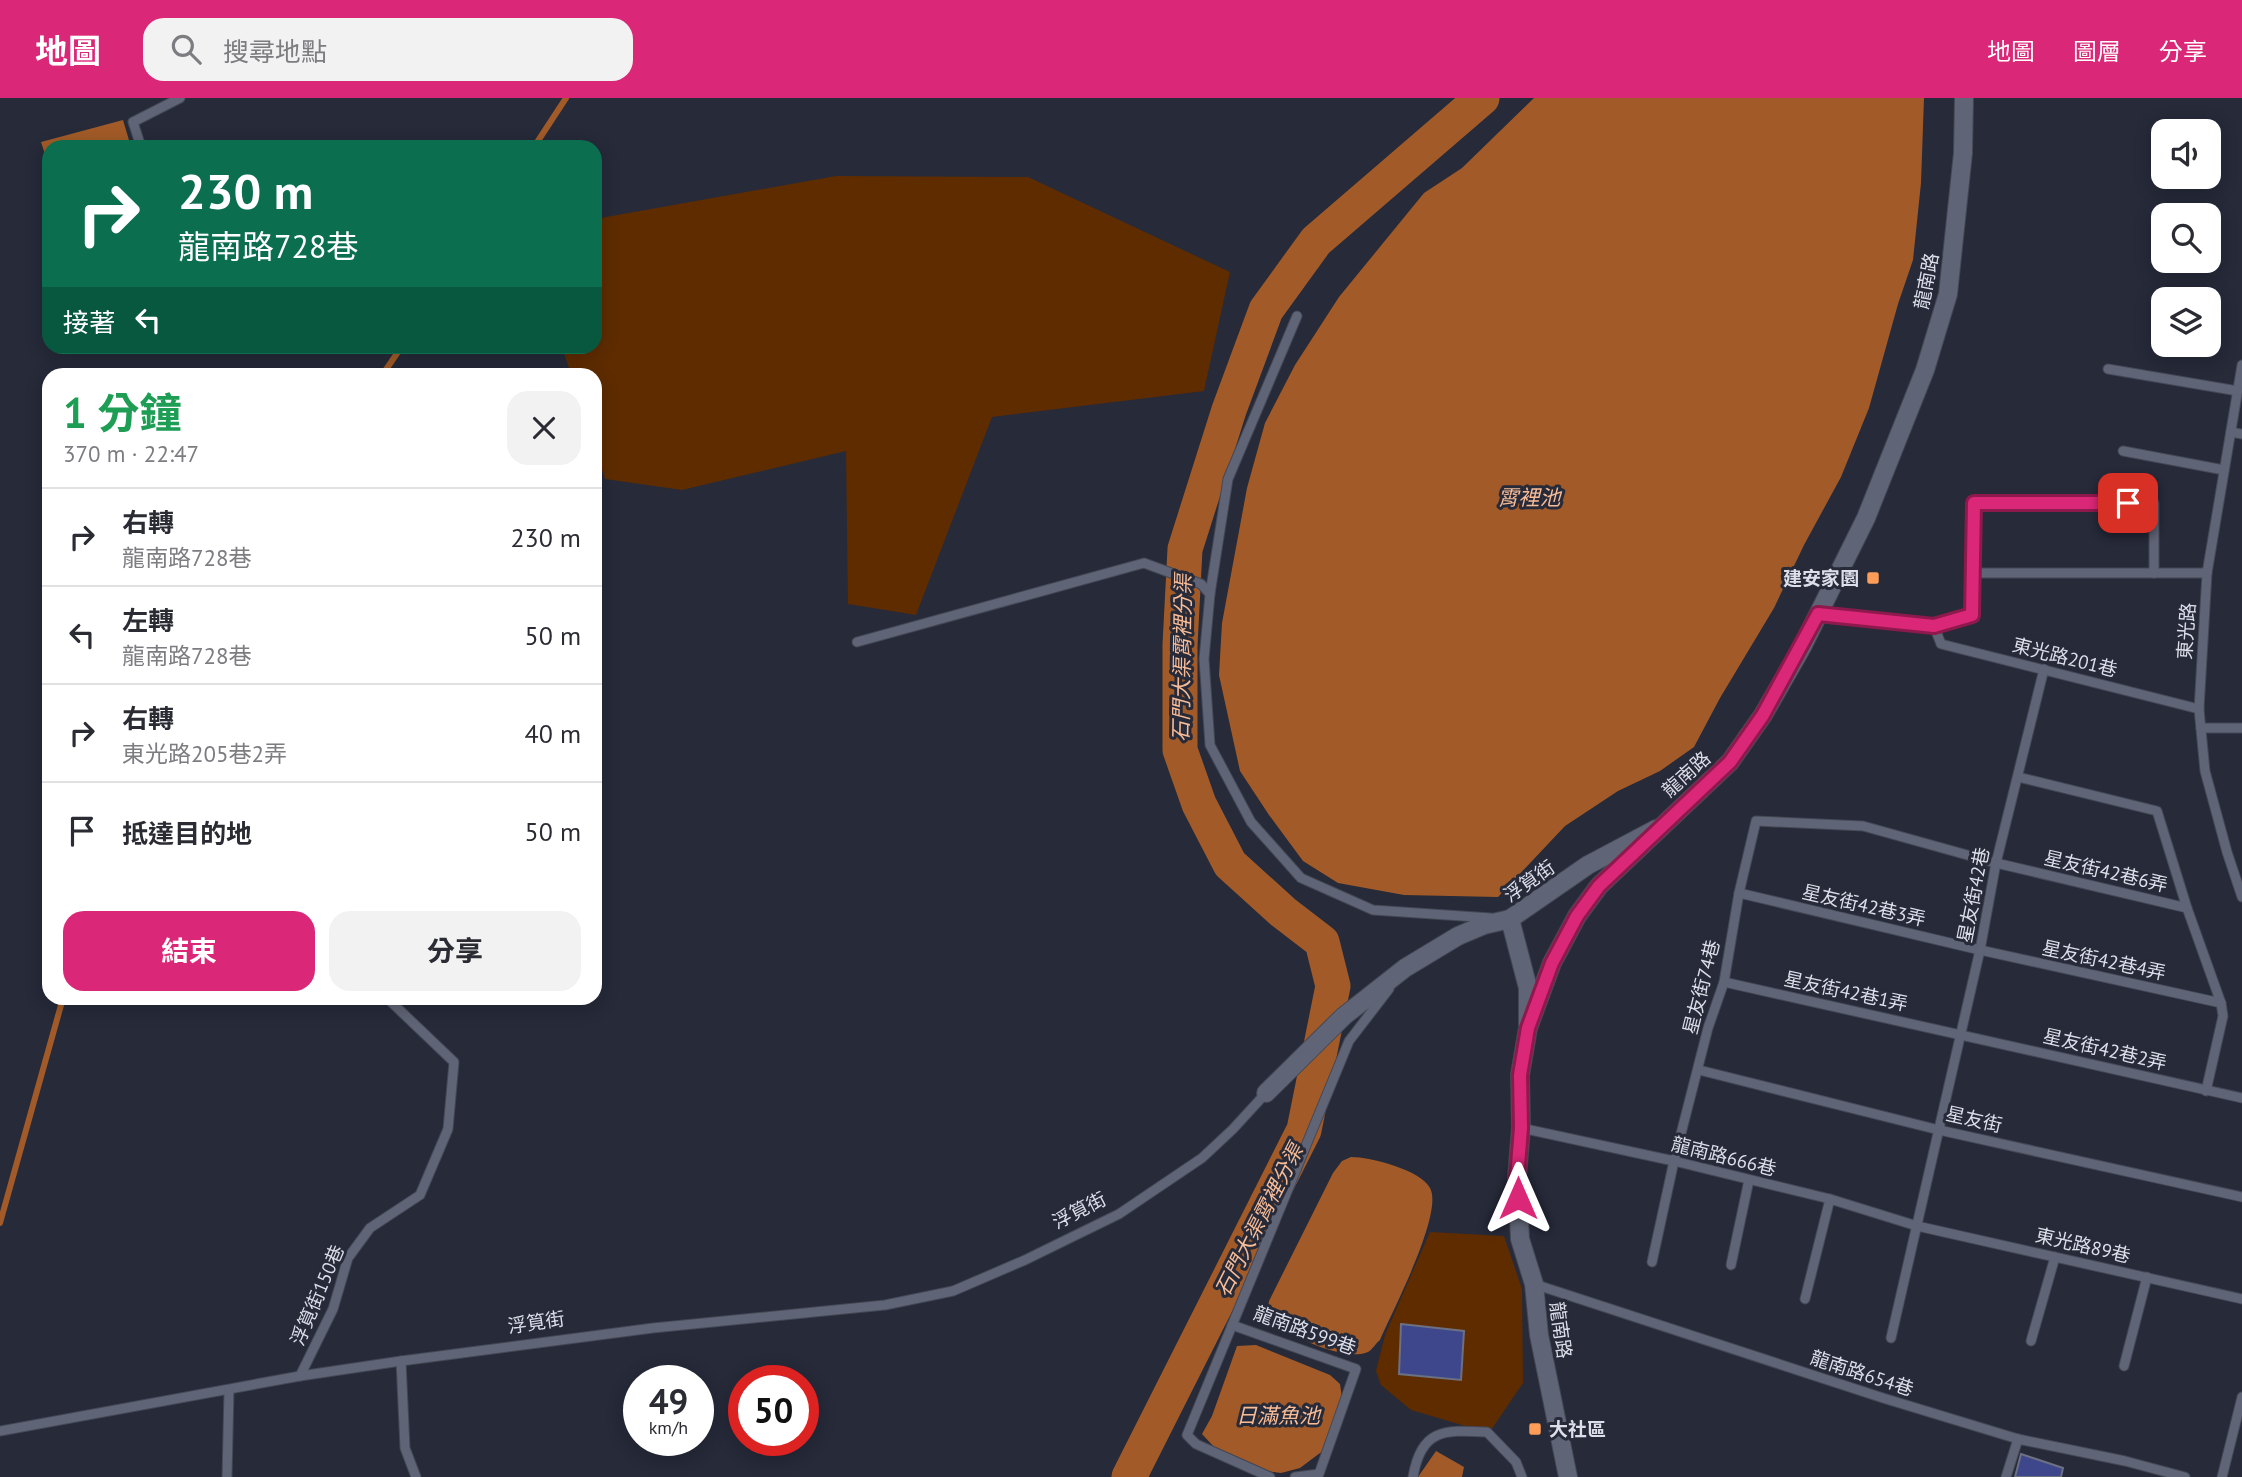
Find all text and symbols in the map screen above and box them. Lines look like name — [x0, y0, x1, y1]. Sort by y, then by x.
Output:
search box — [143, 18, 633, 81]
text: 地圖 — [35, 29, 101, 72]
icon: search — [167, 30, 205, 68]
text: 搜尋地點 — [223, 35, 327, 68]
text: 地圖 — [1987, 36, 2035, 67]
text: 圖層 — [2073, 36, 2121, 67]
text: 分享 — [2159, 36, 2207, 67]
map controls — [2151, 119, 2221, 357]
button: sound — [2151, 119, 2221, 189]
text: 230 m — [178, 159, 313, 223]
icon: right — [63, 168, 154, 259]
button: search — [2151, 203, 2221, 273]
text: 龍南路728巷 — [178, 225, 358, 267]
street label: 龍南路 — [1909, 251, 1943, 311]
button: layers — [2151, 287, 2221, 357]
icon: left — [129, 301, 167, 339]
text: 接著 — [63, 306, 115, 339]
text: 1 分鐘 — [63, 385, 181, 440]
button: close — [507, 391, 581, 465]
text: 370 m · 22:47 — [63, 439, 199, 468]
pin — [2098, 473, 2158, 533]
water label: 霄裡池 — [1498, 484, 1562, 511]
icon: arrive — [2109, 484, 2147, 522]
text: 右轉 — [122, 506, 174, 539]
icon: right — [63, 518, 101, 556]
text: 230 m — [510, 521, 581, 554]
text: 龍南路728巷 — [122, 543, 252, 572]
place label: 建安家園 — [1783, 566, 1859, 590]
marker: 建安家園 — [1865, 570, 1881, 586]
water label: 石門大渠霄裡分渠 — [1167, 571, 1197, 742]
street label: 東光路 — [2172, 602, 2200, 660]
text: 左轉 — [122, 604, 174, 637]
icon: left — [63, 616, 101, 654]
text: 50 m — [525, 619, 581, 652]
street label: 東光路201巷 — [2010, 632, 2120, 682]
text: 龍南路728巷 — [122, 641, 252, 670]
text: 右轉 — [122, 702, 174, 735]
icon: right — [63, 714, 101, 752]
text: 40 m — [525, 717, 581, 750]
text: 東光路205巷2弄 — [122, 739, 287, 768]
street label: 龍南路 — [1657, 746, 1715, 802]
icon: arrive — [63, 812, 101, 850]
text: 50 m — [525, 815, 581, 848]
text: 抵達目的地 — [122, 817, 252, 850]
street label: 星友街42巷 — [1952, 845, 1994, 945]
street label: 星友街42巷6弄 — [2042, 845, 2170, 897]
street label: 浮筧街 — [1499, 855, 1559, 907]
street label: 星友街42巷3弄 — [1800, 879, 1928, 931]
button: 結束 — [63, 911, 315, 991]
button: 分享 — [329, 911, 581, 991]
street label: 星友街42巷4弄 — [2040, 935, 2168, 985]
street label: 星友街74巷 — [1678, 937, 1724, 1037]
street label: 星友街42巷1弄 — [1782, 966, 1910, 1016]
street label: 星友街42巷2弄 — [2041, 1023, 2169, 1075]
street label: 星友街 — [1944, 1101, 2004, 1137]
street label: 龍南路666巷 — [1669, 1131, 1779, 1181]
water label: 石門大渠霄裡分渠 — [1209, 1136, 1311, 1301]
position arrow — [1481, 1161, 1555, 1235]
street label: 浮筧街 — [1048, 1186, 1110, 1234]
street label: 東光路89巷 — [2033, 1222, 2133, 1268]
street label: 浮筧街150巷 — [285, 1241, 349, 1349]
street label: 龍南路599巷 — [1251, 1300, 1359, 1360]
street label: 龍南路 — [1545, 1300, 1577, 1360]
street label: 浮筧街 — [506, 1306, 566, 1338]
street label: 龍南路654巷 — [1807, 1345, 1917, 1401]
speed limit sign: 50 — [728, 1365, 819, 1456]
text: 49 — [649, 1378, 688, 1424]
water label: 日滿魚池 — [1236, 1402, 1322, 1429]
text: km/h — [649, 1416, 688, 1439]
place label: 大社區 — [1549, 1417, 1606, 1441]
marker: 大社區 — [1527, 1421, 1543, 1437]

